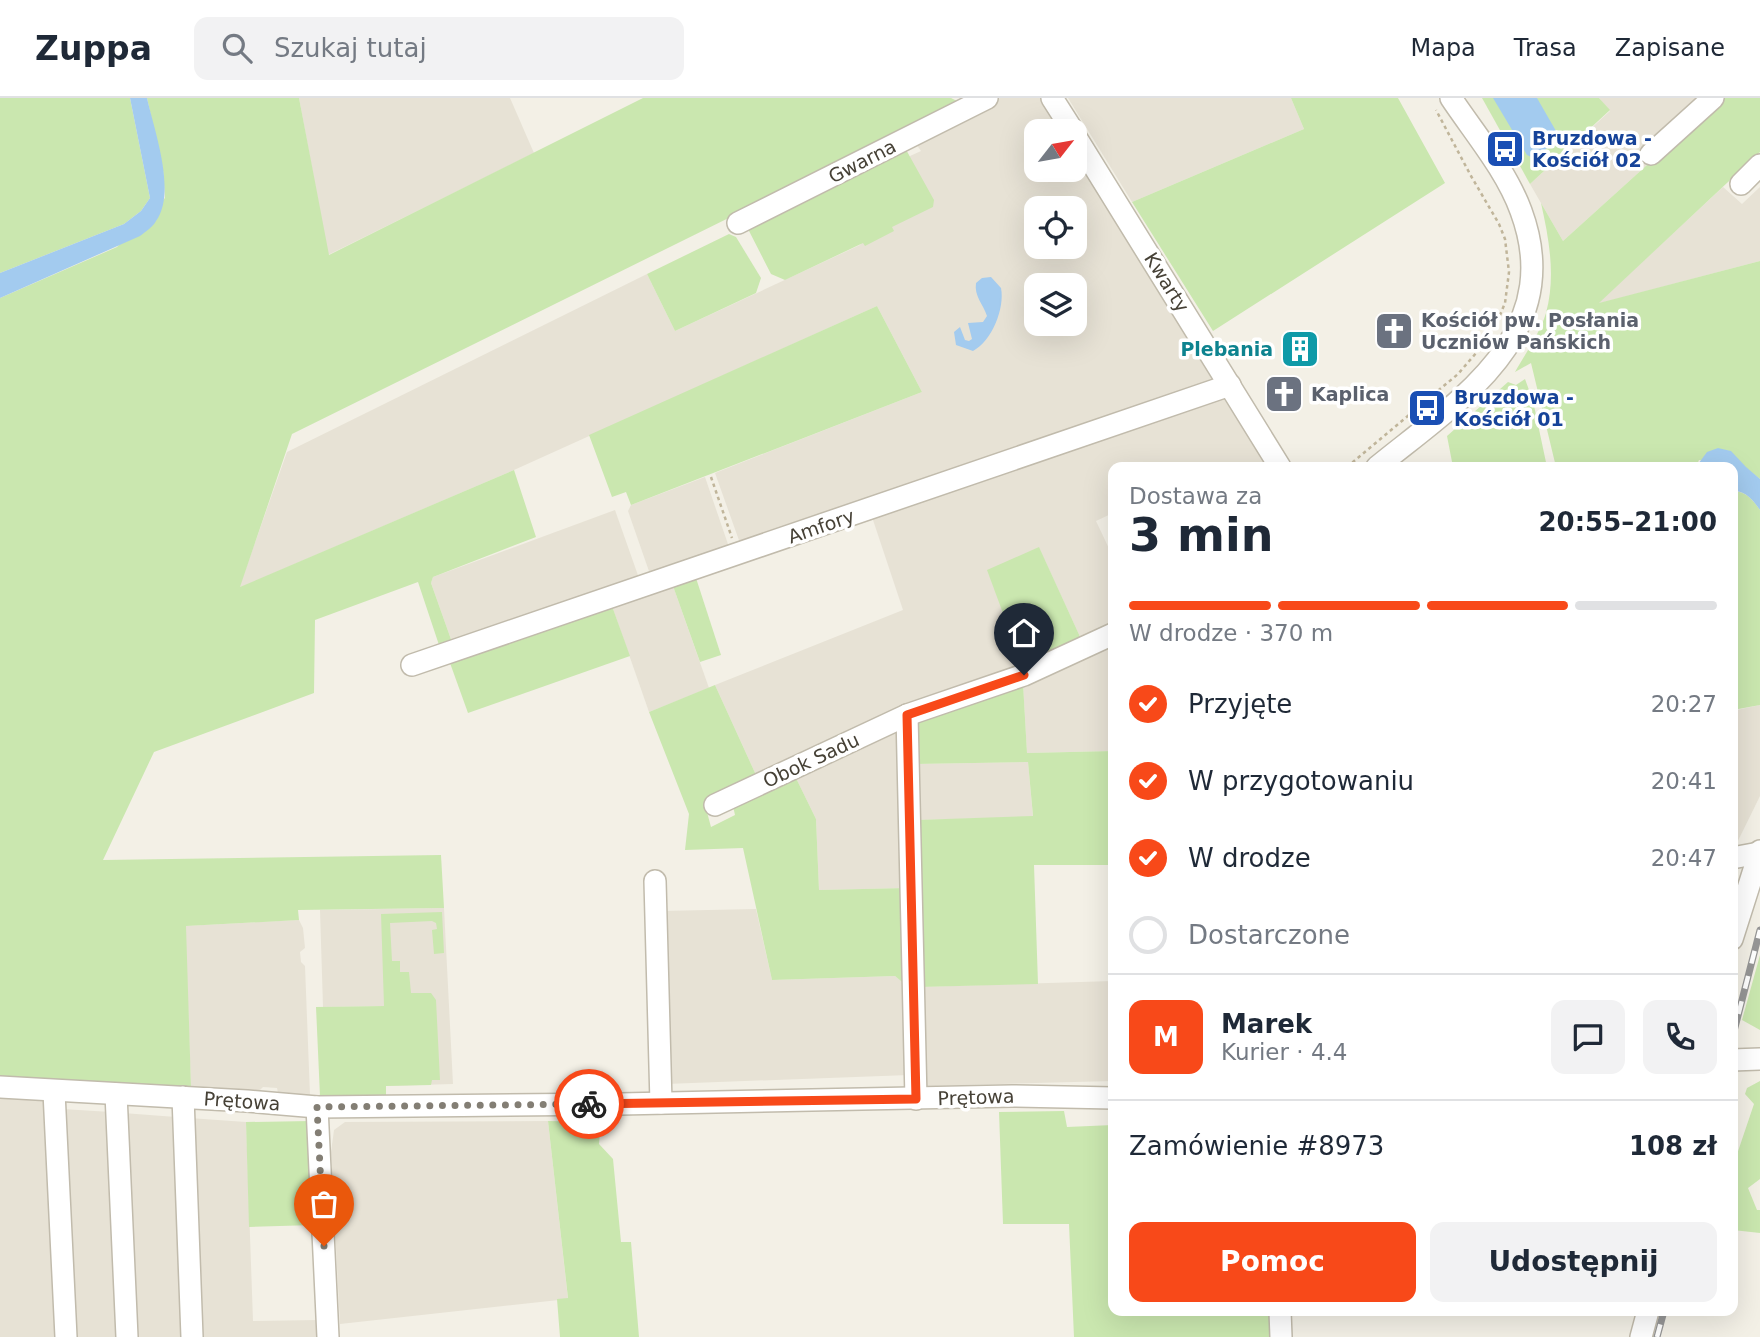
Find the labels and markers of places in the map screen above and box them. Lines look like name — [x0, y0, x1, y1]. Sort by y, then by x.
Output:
place label: Bruzdowa - Kościół 02 — [1532, 127, 1652, 171]
bus stop icon: Bruzdowa - Kościół 02 — [1484, 128, 1526, 170]
place label: Kościół pw. Posłania Uczniów Pańskich — [1421, 309, 1639, 353]
church icon: Kościół pw. Posłania Uczniów Pańskich — [1373, 310, 1415, 352]
building icon: Plebania — [1279, 328, 1321, 370]
place label: Plebania — [1180, 338, 1273, 360]
church icon: Kaplica — [1263, 373, 1305, 415]
place label: Kaplica — [1311, 383, 1389, 405]
place label: Bruzdowa - Kościół 01 — [1454, 386, 1574, 430]
bus stop icon: Bruzdowa - Kościół 01 — [1406, 387, 1448, 429]
pin — [994, 603, 1054, 675]
pin — [294, 1174, 354, 1246]

